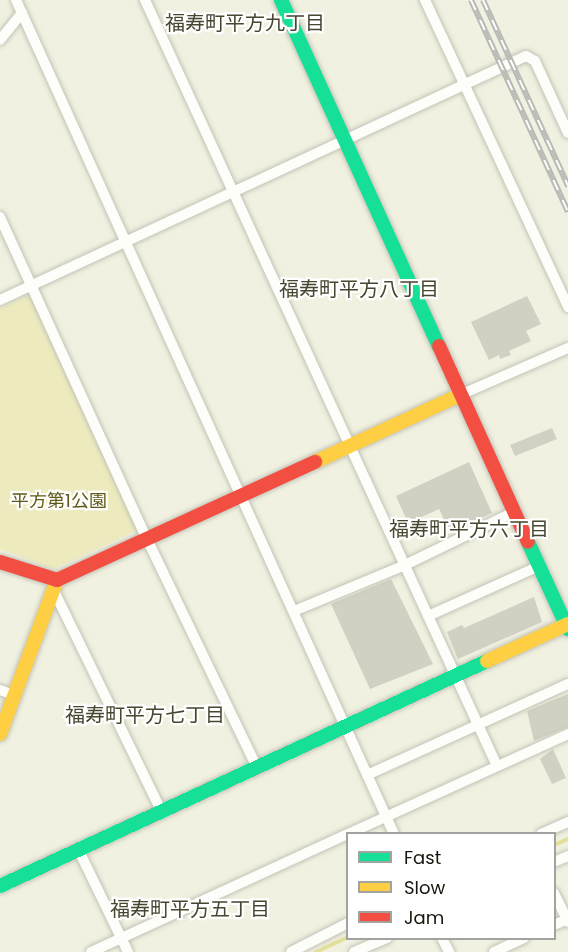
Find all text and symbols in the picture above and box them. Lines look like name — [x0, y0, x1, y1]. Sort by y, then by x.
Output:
district label: 福寿町平方九丁目 — [165, 11, 325, 35]
district label: 福寿町平方八丁目 — [279, 277, 439, 301]
park label: 平方第1公園 — [11, 490, 107, 512]
district label: 福寿町平方六丁目 — [389, 517, 549, 541]
district label: 福寿町平方七丁目 — [65, 703, 225, 727]
legend — [346, 832, 556, 940]
text: Fast — [404, 845, 441, 870]
text: Slow — [404, 875, 445, 900]
district label: 福寿町平方五丁目 — [110, 897, 270, 921]
text: Jam — [404, 905, 444, 930]

